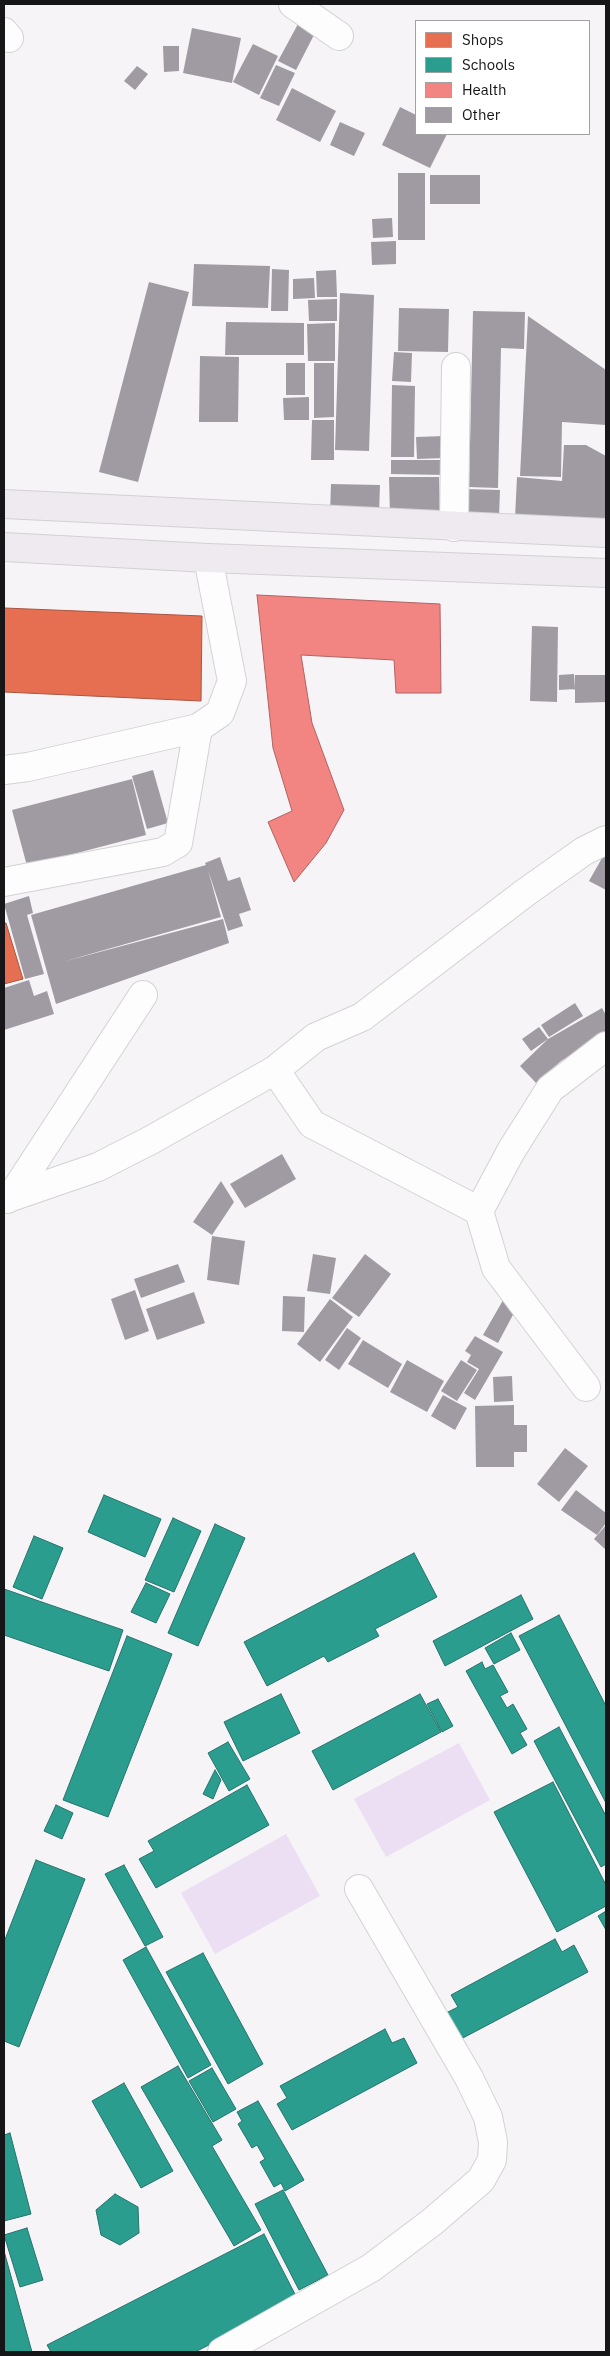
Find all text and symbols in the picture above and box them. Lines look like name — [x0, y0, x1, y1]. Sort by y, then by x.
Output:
legend — [415, 20, 590, 135]
text: Shops — [462, 30, 504, 49]
text: Schools — [462, 55, 515, 74]
text: Health — [462, 80, 507, 99]
text: Other — [462, 105, 500, 124]

